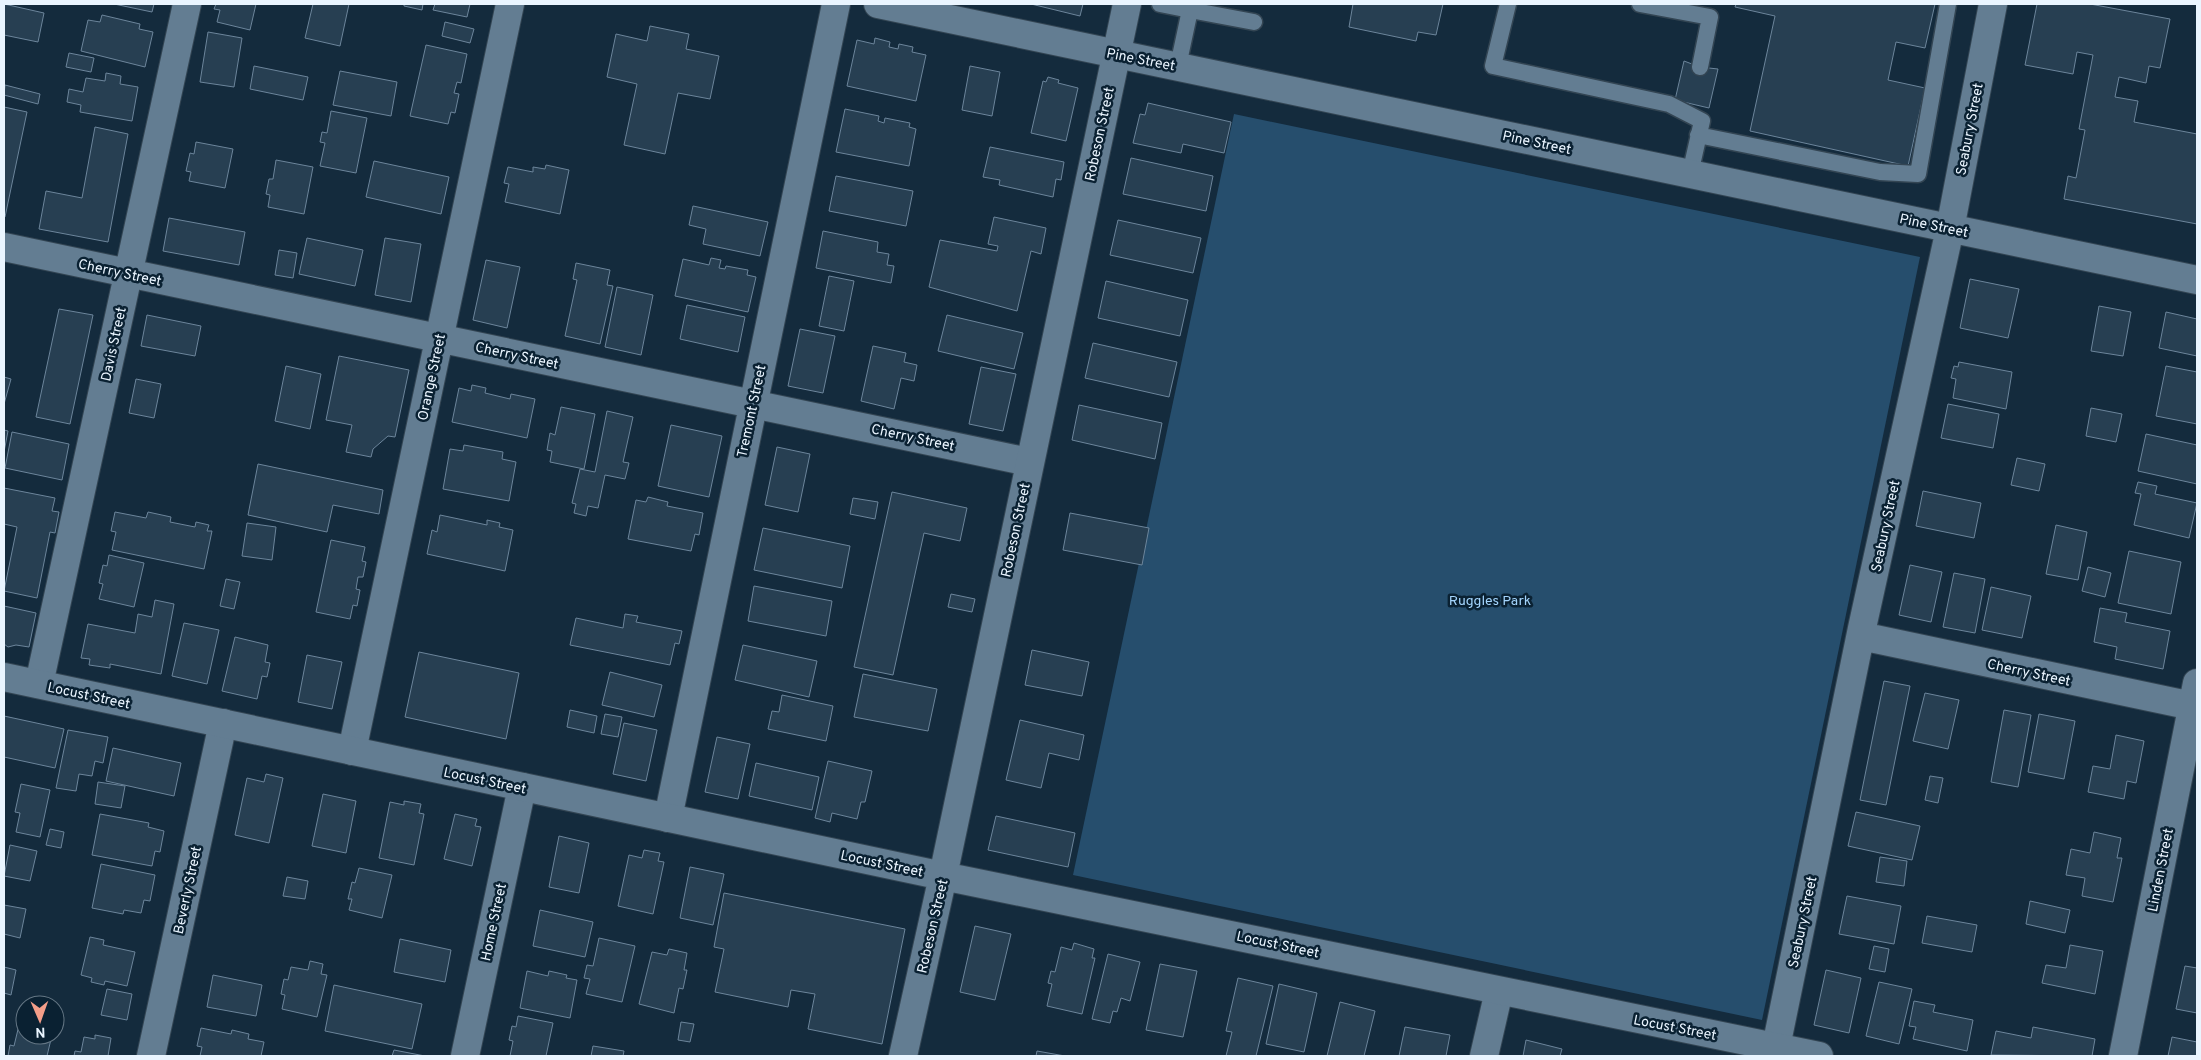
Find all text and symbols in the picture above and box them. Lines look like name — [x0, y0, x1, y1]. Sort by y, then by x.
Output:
street label: Pine Street — [1105, 45, 1177, 75]
street label: Seabury Street — [1953, 82, 1988, 177]
street label: Robeson Street — [1082, 86, 1119, 183]
street label: Pine Street — [1501, 128, 1573, 159]
street label: Pine Street — [1898, 211, 1970, 242]
street label: Cherry Street — [76, 256, 163, 291]
street label: Davis Street — [98, 305, 131, 383]
street label: Orange Street — [415, 332, 450, 422]
street label: Cherry Street — [473, 339, 560, 374]
street label: Tremont Street — [734, 363, 771, 459]
street label: Cherry Street — [869, 421, 956, 456]
street label: Seabury Street — [1868, 479, 1905, 574]
street label: Robeson Street — [998, 482, 1035, 579]
park label: Ruggles Park — [1449, 593, 1531, 610]
street label: Cherry Street — [1985, 656, 2072, 691]
street label: Locust Street — [46, 679, 132, 714]
street label: Locust Street — [442, 764, 528, 799]
street label: Linden Street — [2145, 827, 2178, 913]
street label: Beverly Street — [171, 845, 206, 936]
street label: Locust Street — [839, 847, 925, 882]
street label: Seabury Street — [1785, 875, 1822, 970]
street label: Robeson Street — [914, 878, 953, 975]
street label: Home Street — [478, 882, 511, 963]
street label: Locust Street — [1235, 928, 1321, 963]
north arrow — [15, 995, 65, 1045]
street label: Locust Street — [1632, 1012, 1718, 1045]
text: N — [35, 1023, 46, 1040]

